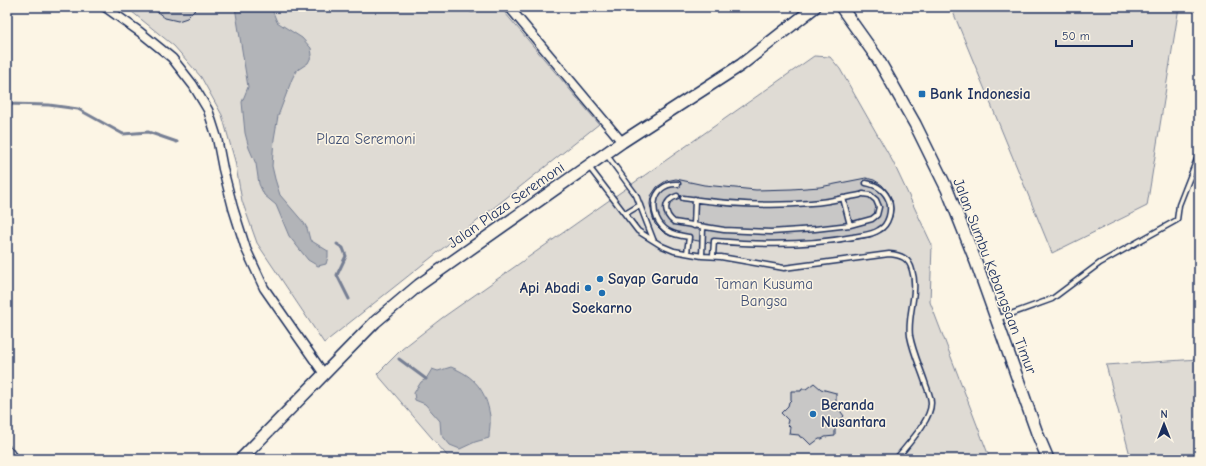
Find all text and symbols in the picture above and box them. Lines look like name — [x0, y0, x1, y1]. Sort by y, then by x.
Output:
scale bar — [1056, 22, 1132, 48]
text: 50 m — [1062, 29, 1090, 43]
place label: Bank Indonesia — [930, 85, 1031, 103]
marker: Bank Indonesia — [917, 89, 927, 99]
park label: Plaza Seremoni — [316, 130, 416, 148]
street label: Jalan Plaza Seremoni — [444, 158, 568, 252]
street label: Jalan Sumbu Kebangsaan Timur — [949, 176, 1041, 376]
place label: Sayap Garuda — [608, 270, 699, 288]
marker: Sayap Garuda — [595, 274, 605, 284]
park label: Taman Kusuma Bangsa — [715, 275, 813, 310]
place label: Api Abadi — [520, 279, 580, 297]
marker: Api Abadi — [583, 283, 593, 293]
marker: Soekarno — [597, 288, 607, 298]
place label: Soekarno — [572, 299, 632, 317]
place label: Beranda Nusantara — [821, 396, 886, 431]
north arrow — [1144, 404, 1184, 444]
text: N — [1160, 408, 1168, 421]
marker: Beranda Nusantara — [808, 409, 818, 419]

